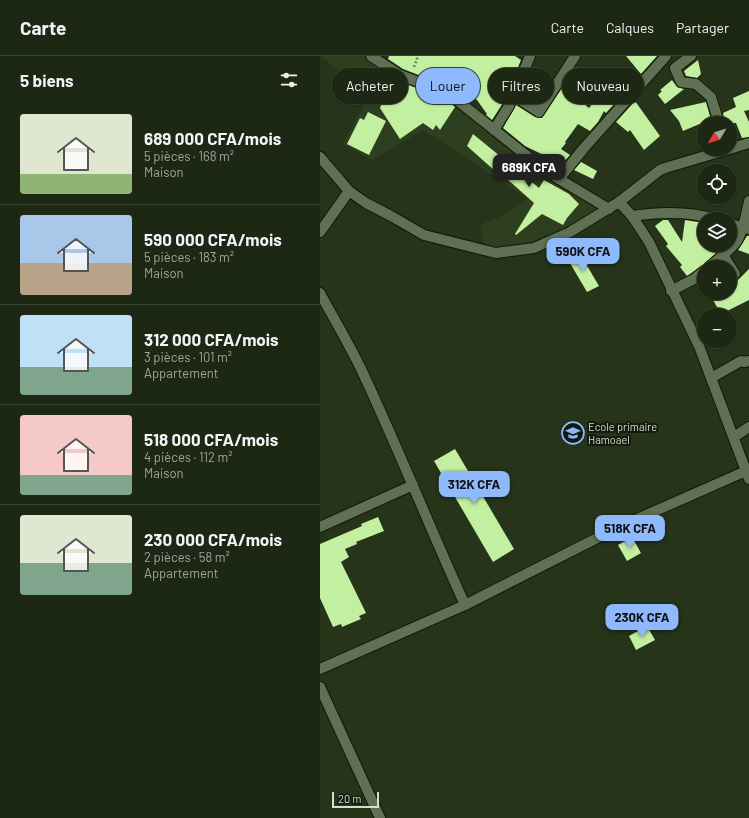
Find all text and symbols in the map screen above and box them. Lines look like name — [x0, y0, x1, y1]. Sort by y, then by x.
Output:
text: Carte — [20, 16, 66, 39]
text: Carte — [551, 19, 584, 36]
text: Calques — [606, 19, 654, 36]
text: Partager — [676, 19, 729, 36]
chip: Acheter — [332, 68, 408, 104]
chip: Louer — [416, 68, 480, 104]
chip: Filtres — [488, 68, 554, 104]
chip: Nouveau — [562, 68, 644, 104]
icon: filters — [278, 69, 300, 91]
text: 5 biens — [20, 70, 74, 90]
north arrow — [697, 116, 737, 156]
map controls — [697, 116, 737, 348]
text: 689 000 CFA/mois — [144, 128, 281, 148]
icon: home — [52, 130, 100, 178]
text: 5 pièces · 168 m² — [144, 148, 234, 164]
pin: 689K CFA — [488, 154, 570, 188]
text: 689K CFA — [502, 159, 556, 175]
text: Maison — [144, 164, 184, 180]
button: locate — [697, 164, 737, 204]
button: layers — [697, 212, 737, 252]
text: 590 000 CFA/mois — [144, 229, 282, 249]
icon: home — [52, 231, 100, 279]
pin: 590K CFA — [542, 238, 624, 272]
text: 590K CFA — [556, 243, 610, 259]
text: 5 pièces · 183 m² — [144, 249, 234, 265]
button: + — [697, 260, 737, 300]
text: Maison — [144, 265, 184, 281]
button: − — [697, 308, 737, 348]
text: 312 000 CFA/mois — [144, 329, 279, 349]
icon: home — [52, 331, 100, 379]
text: 3 pièces · 101 m² — [144, 349, 232, 365]
text: Appartement — [144, 365, 219, 381]
school or university icon: Ecole primaire Hamoael — [560, 420, 586, 446]
place label: Ecole primaire Hamoael — [588, 420, 657, 446]
text: 518 000 CFA/mois — [144, 429, 278, 449]
icon: home — [52, 431, 100, 479]
text: 4 pièces · 112 m² — [144, 449, 233, 465]
text: Maison — [144, 465, 184, 481]
pin: 312K CFA — [433, 471, 515, 505]
text: 312K CFA — [448, 476, 500, 492]
pin: 518K CFA — [589, 515, 671, 549]
text: 518K CFA — [604, 520, 656, 536]
text: 230 000 CFA/mois — [144, 529, 282, 549]
icon: home — [52, 531, 100, 579]
text: 2 pièces · 58 m² — [144, 549, 230, 565]
text: Appartement — [144, 565, 219, 581]
pin: 230K CFA — [601, 604, 683, 638]
text: 230K CFA — [614, 609, 670, 625]
scale bar — [332, 790, 379, 809]
text: 20 m — [338, 792, 361, 805]

